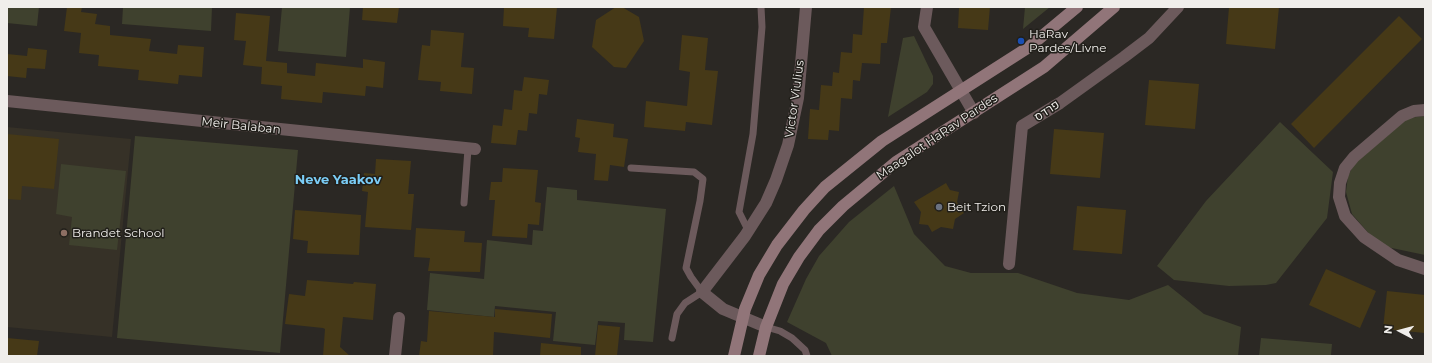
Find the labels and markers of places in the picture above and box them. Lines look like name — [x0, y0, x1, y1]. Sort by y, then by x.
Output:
place label: HaRav Pardes/Livne — [1029, 27, 1107, 55]
marker: HaRav Pardes/Livne — [1016, 36, 1026, 46]
place label: Beit Tzion — [947, 200, 1006, 214]
marker: Beit Tzion — [934, 202, 944, 212]
place label: Brandet School — [72, 226, 164, 240]
marker: Brandet School — [59, 228, 69, 238]

